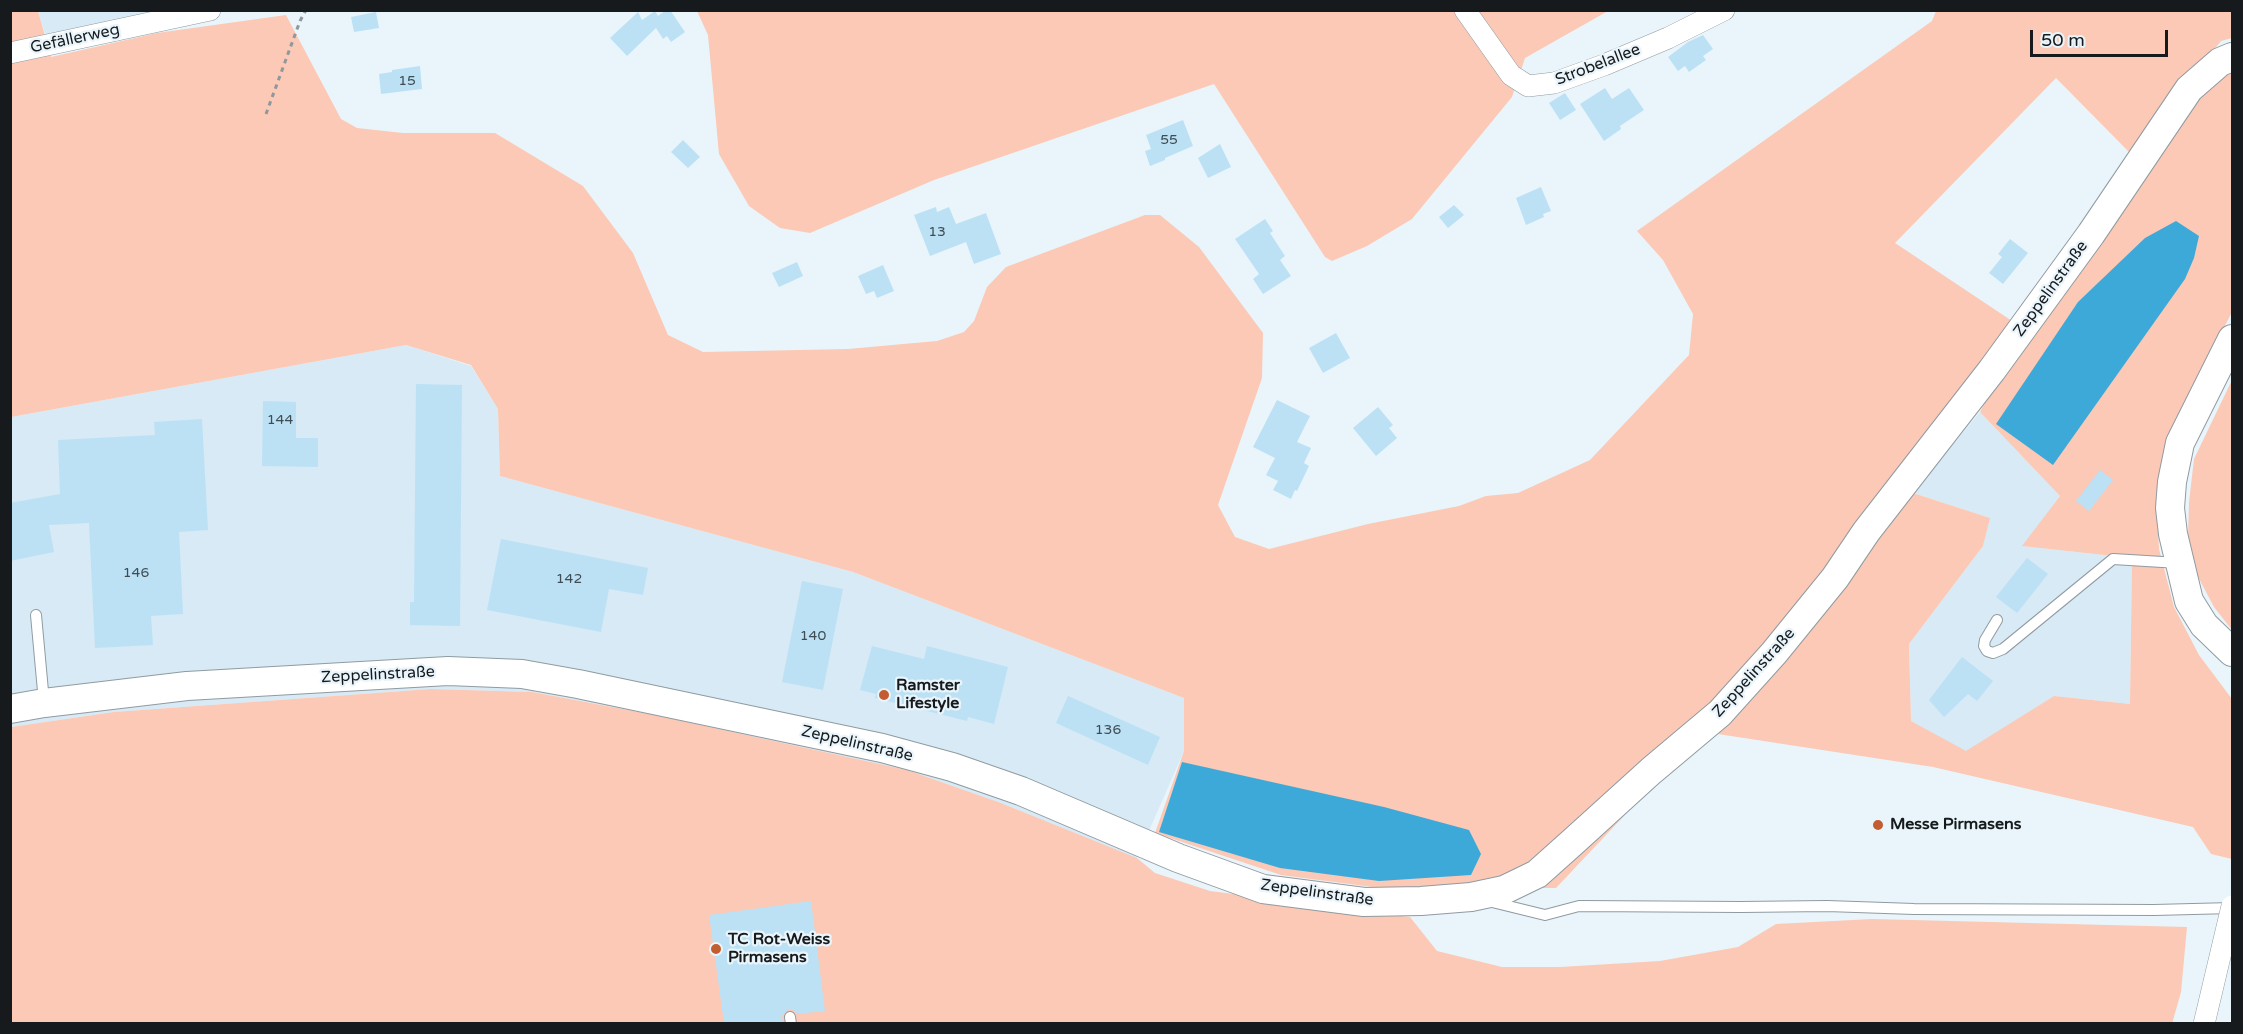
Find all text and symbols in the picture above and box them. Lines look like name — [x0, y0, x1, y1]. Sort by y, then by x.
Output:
scale bar — [2033, 18, 2171, 56]
street label: Gefällerweg — [29, 20, 121, 58]
text: 50 m — [2041, 29, 2085, 51]
street label: Strobelallee — [1553, 40, 1643, 90]
house number: 15 — [398, 73, 416, 89]
house number: 55 — [1160, 132, 1178, 148]
house number: 13 — [928, 224, 946, 240]
street label: Zeppelinstraße — [2010, 237, 2092, 341]
house number: 144 — [267, 412, 293, 428]
house number: 146 — [123, 565, 149, 581]
house number: 142 — [556, 571, 582, 587]
street label: Zeppelinstraße — [1709, 624, 1799, 722]
house number: 140 — [800, 628, 826, 644]
street label: Zeppelinstraße — [321, 662, 435, 688]
place label: Ramster Lifestyle — [896, 676, 960, 714]
marker: Ramster Lifestyle — [877, 688, 891, 702]
street label: Zeppelinstraße — [799, 722, 915, 766]
house number: 136 — [1095, 722, 1121, 738]
place label: Messe Pirmasens — [1890, 815, 2021, 835]
marker: Messe Pirmasens — [1871, 818, 1885, 832]
street label: Zeppelinstraße — [1259, 876, 1375, 910]
place label: TC Rot-Weiss Pirmasens — [728, 930, 830, 968]
marker: TC Rot-Weiss Pirmasens — [709, 942, 723, 956]

